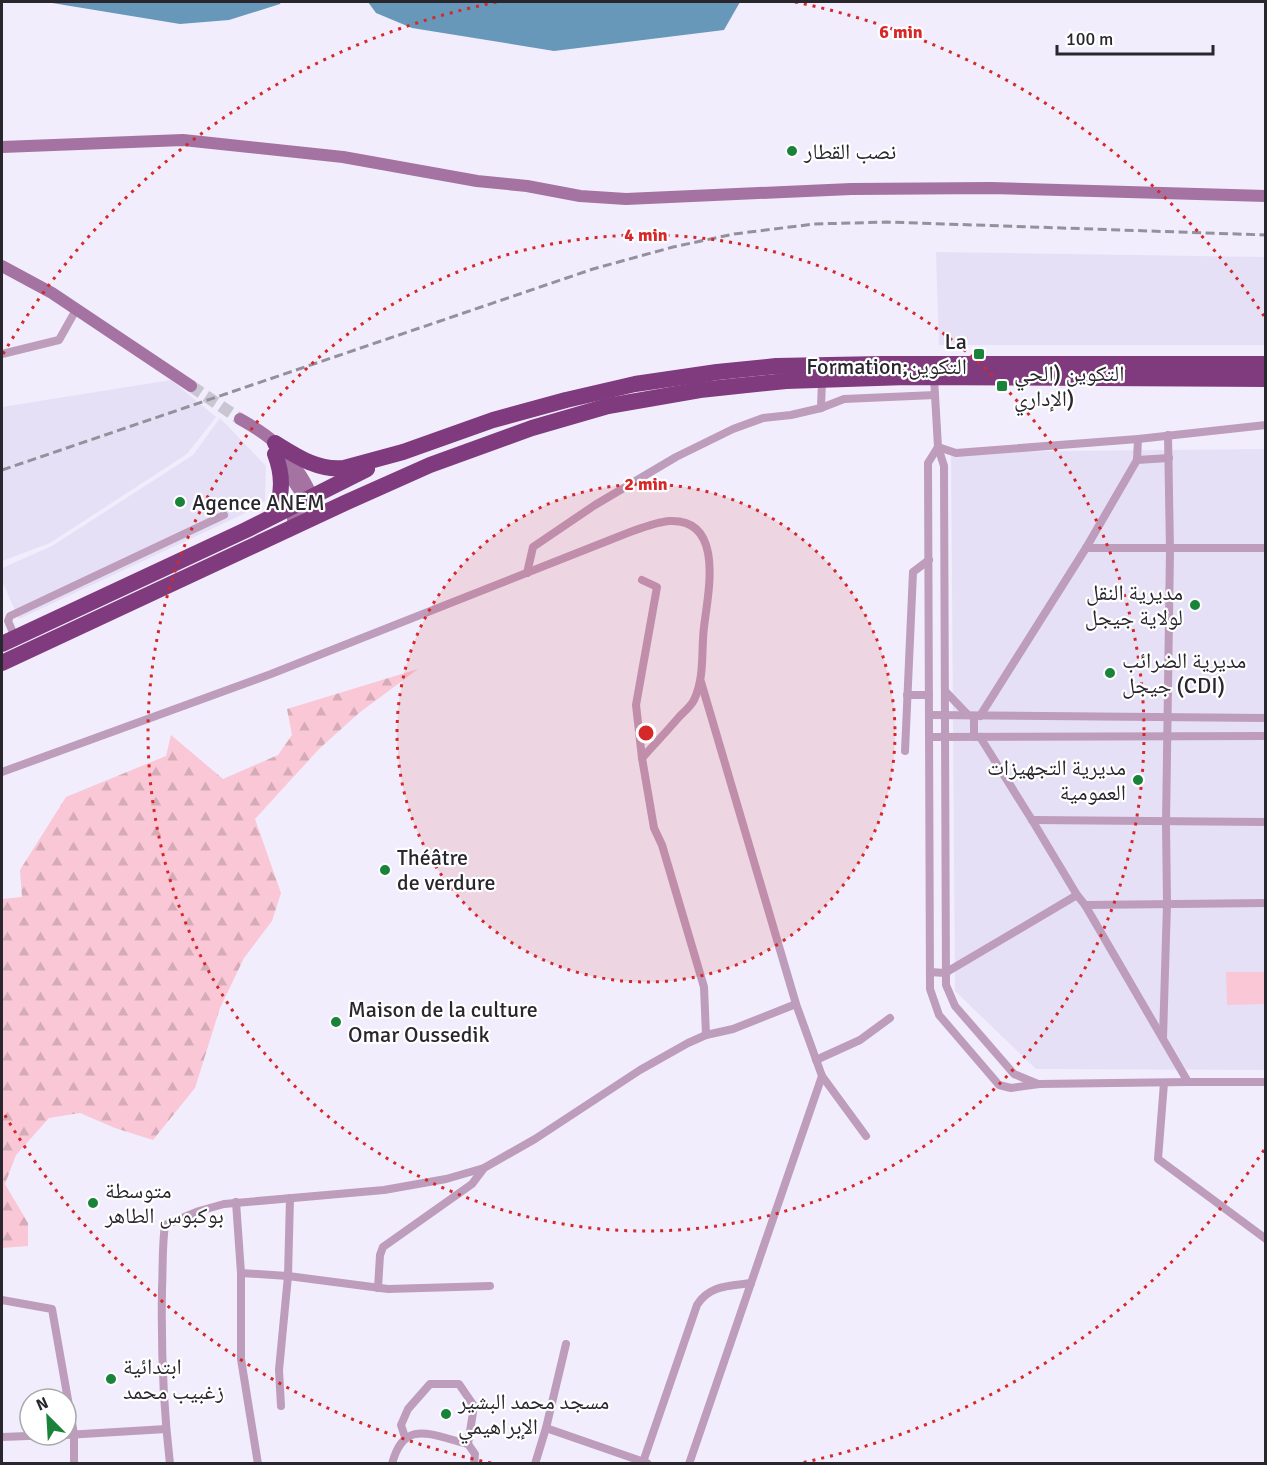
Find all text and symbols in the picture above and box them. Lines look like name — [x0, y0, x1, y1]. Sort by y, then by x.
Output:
scale bar — [1057, 18, 1213, 56]
text: 6 min — [879, 21, 923, 43]
text: 100 m — [1066, 28, 1113, 50]
place label: نصب القطار — [803, 138, 896, 165]
marker: نصب القطار — [785, 144, 799, 158]
text: 4 min — [624, 224, 668, 246]
place label: La Formation;التكوين — [806, 328, 967, 380]
marker: La Formation;التكوين — [972, 347, 986, 361]
place label: التكوين (الحي الإداري) — [1014, 360, 1124, 416]
marker: التكوين (الحي الإداري) — [995, 379, 1009, 393]
text: 2 min — [624, 473, 668, 495]
place label: Agence ANEM — [192, 489, 325, 516]
marker: Agence ANEM — [173, 495, 187, 509]
place label: مديرية النقل لولاية جيجل — [1085, 579, 1183, 631]
marker: مديرية النقل لولاية جيجل — [1188, 598, 1202, 612]
place label: مديرية الضرائب جيجل (CDI) — [1122, 647, 1246, 699]
marker: مديرية الضرائب جيجل (CDI) — [1103, 666, 1117, 680]
centre of rings — [636, 723, 656, 743]
place label: مديرية التجهيزات العمومية — [987, 754, 1126, 806]
marker: مديرية التجهيزات العمومية — [1131, 773, 1145, 787]
place label: Théâtre de verdure — [397, 844, 496, 896]
marker: Théâtre de verdure — [378, 863, 392, 877]
place label: Maison de la culture Omar Oussedik — [348, 996, 538, 1048]
marker: Maison de la culture Omar Oussedik — [329, 1015, 343, 1029]
place label: متوسطة بوكبوس الطاهر — [104, 1177, 224, 1229]
marker: متوسطة بوكبوس الطاهر — [86, 1196, 100, 1210]
place label: ابتدائية زغبيب محمد — [123, 1353, 224, 1405]
marker: ابتدائية زغبيب محمد — [104, 1372, 118, 1386]
north arrow — [18, 1387, 78, 1447]
place label: مسجد محمد البشير الإبراهيمي — [457, 1388, 609, 1444]
text: N — [33, 1393, 51, 1416]
marker: مسجد محمد البشير الإبراهيمي — [439, 1407, 453, 1421]

